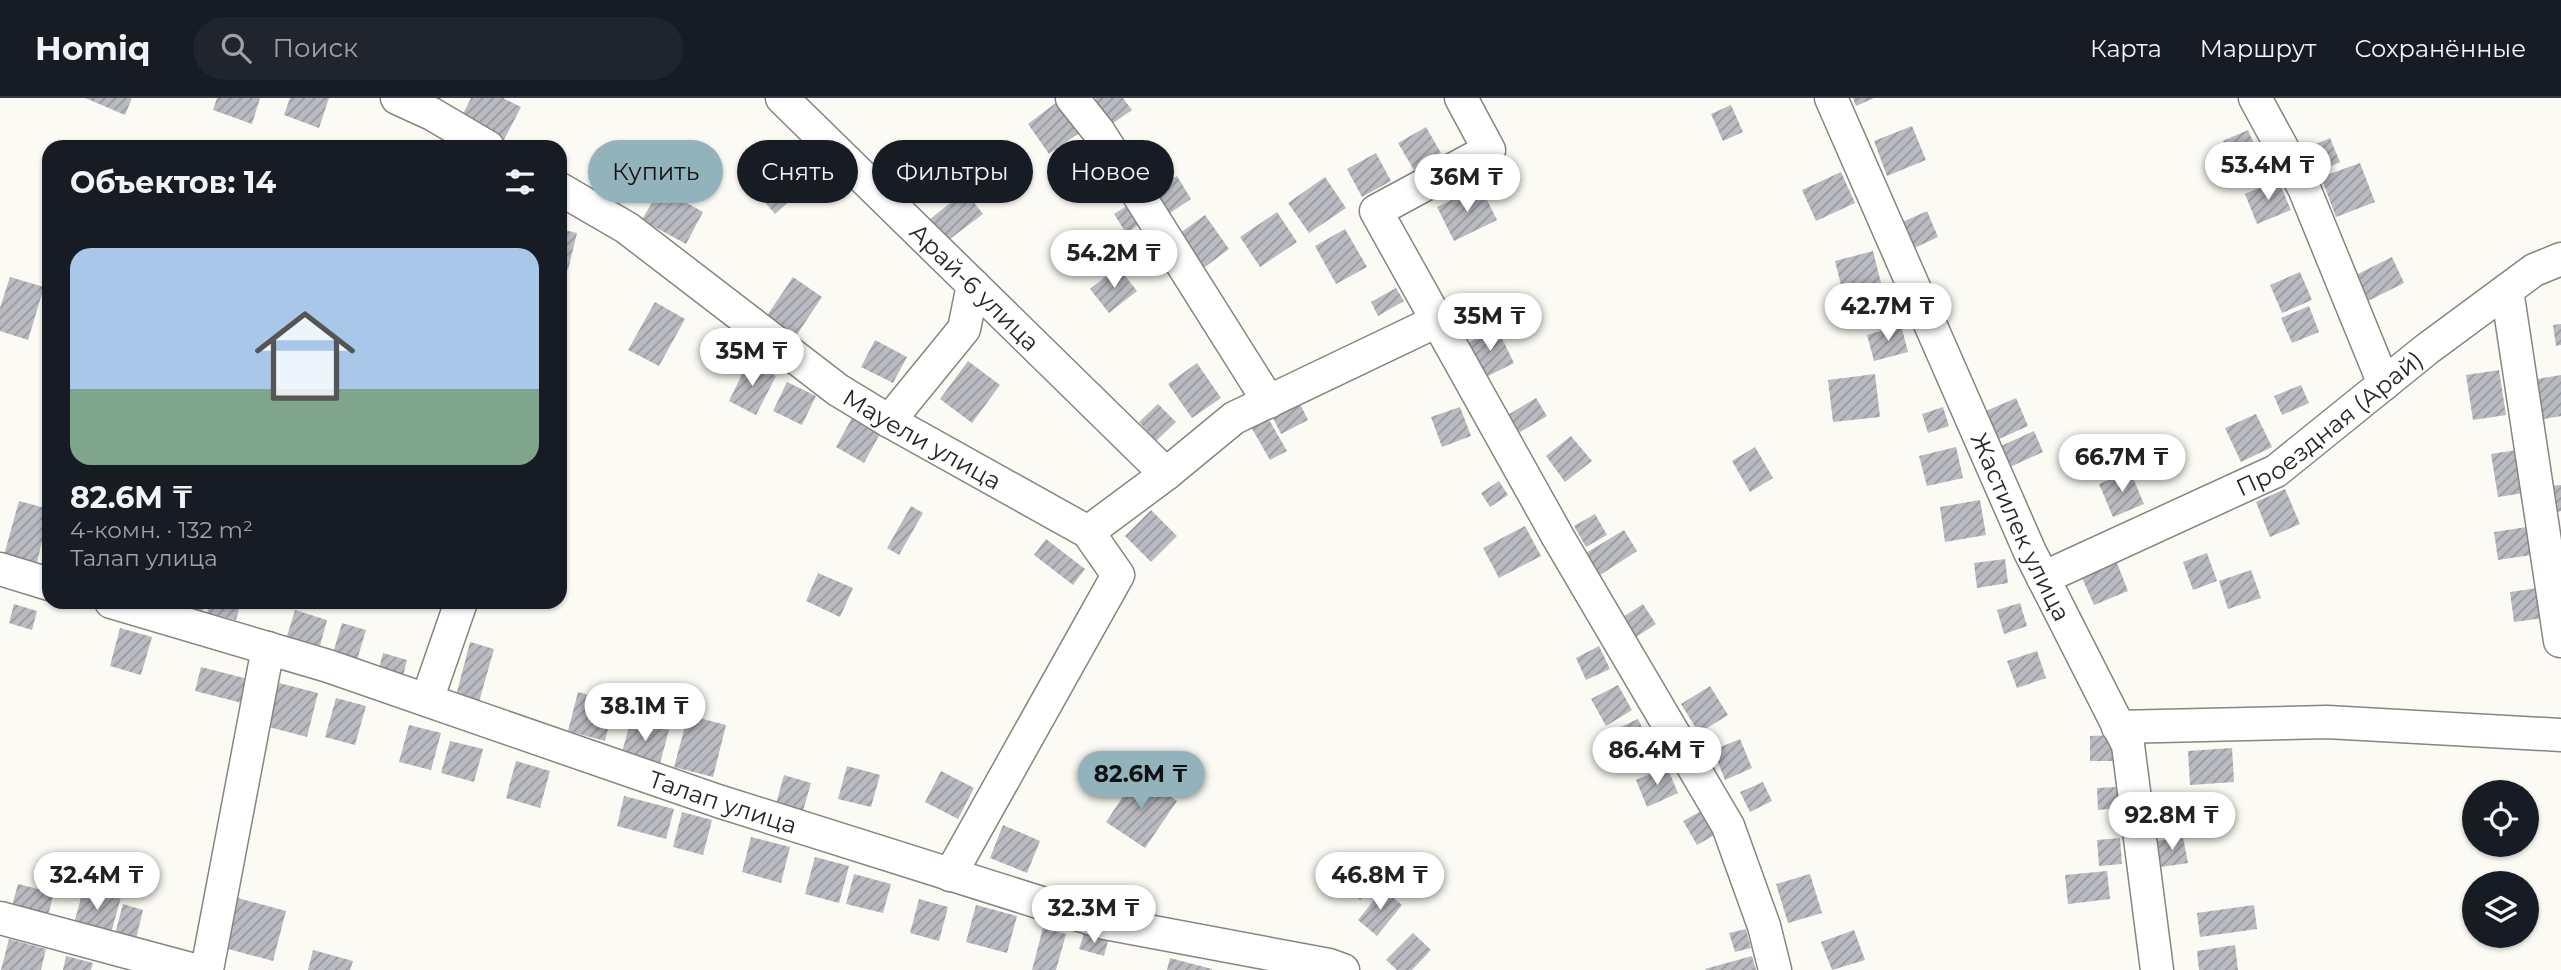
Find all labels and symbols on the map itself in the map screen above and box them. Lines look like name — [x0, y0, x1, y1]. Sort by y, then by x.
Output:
pin: 53.4M ₸ — [2203, 142, 2333, 202]
pin: 36M ₸ — [1418, 155, 1516, 214]
street label: Арай-6 улица — [904, 217, 1046, 357]
pin: 54.2M ₸ — [1049, 230, 1179, 290]
pin: 42.7M ₸ — [1823, 284, 1953, 343]
pin: 35M ₸ — [1441, 294, 1539, 353]
pin: 35M ₸ — [703, 328, 801, 388]
street label: Проездная (Арай) — [2231, 344, 2428, 502]
street label: Мауели улица — [838, 382, 1007, 495]
street label: Жастилек улица — [1965, 428, 2077, 626]
pin: 66.7M ₸ — [2057, 434, 2187, 494]
pin: 38.1M ₸ — [580, 684, 710, 743]
pin: 86.4M ₸ — [1592, 728, 1722, 787]
pin: 82.6M ₸ — [1076, 752, 1206, 811]
street label: Талап улица — [645, 764, 801, 840]
pin: 92.8M ₸ — [2107, 792, 2237, 852]
pin: 32.4M ₸ — [32, 852, 162, 912]
pin: 46.8M ₸ — [1315, 852, 1445, 912]
pin: 32.3M ₸ — [1029, 886, 1159, 945]

